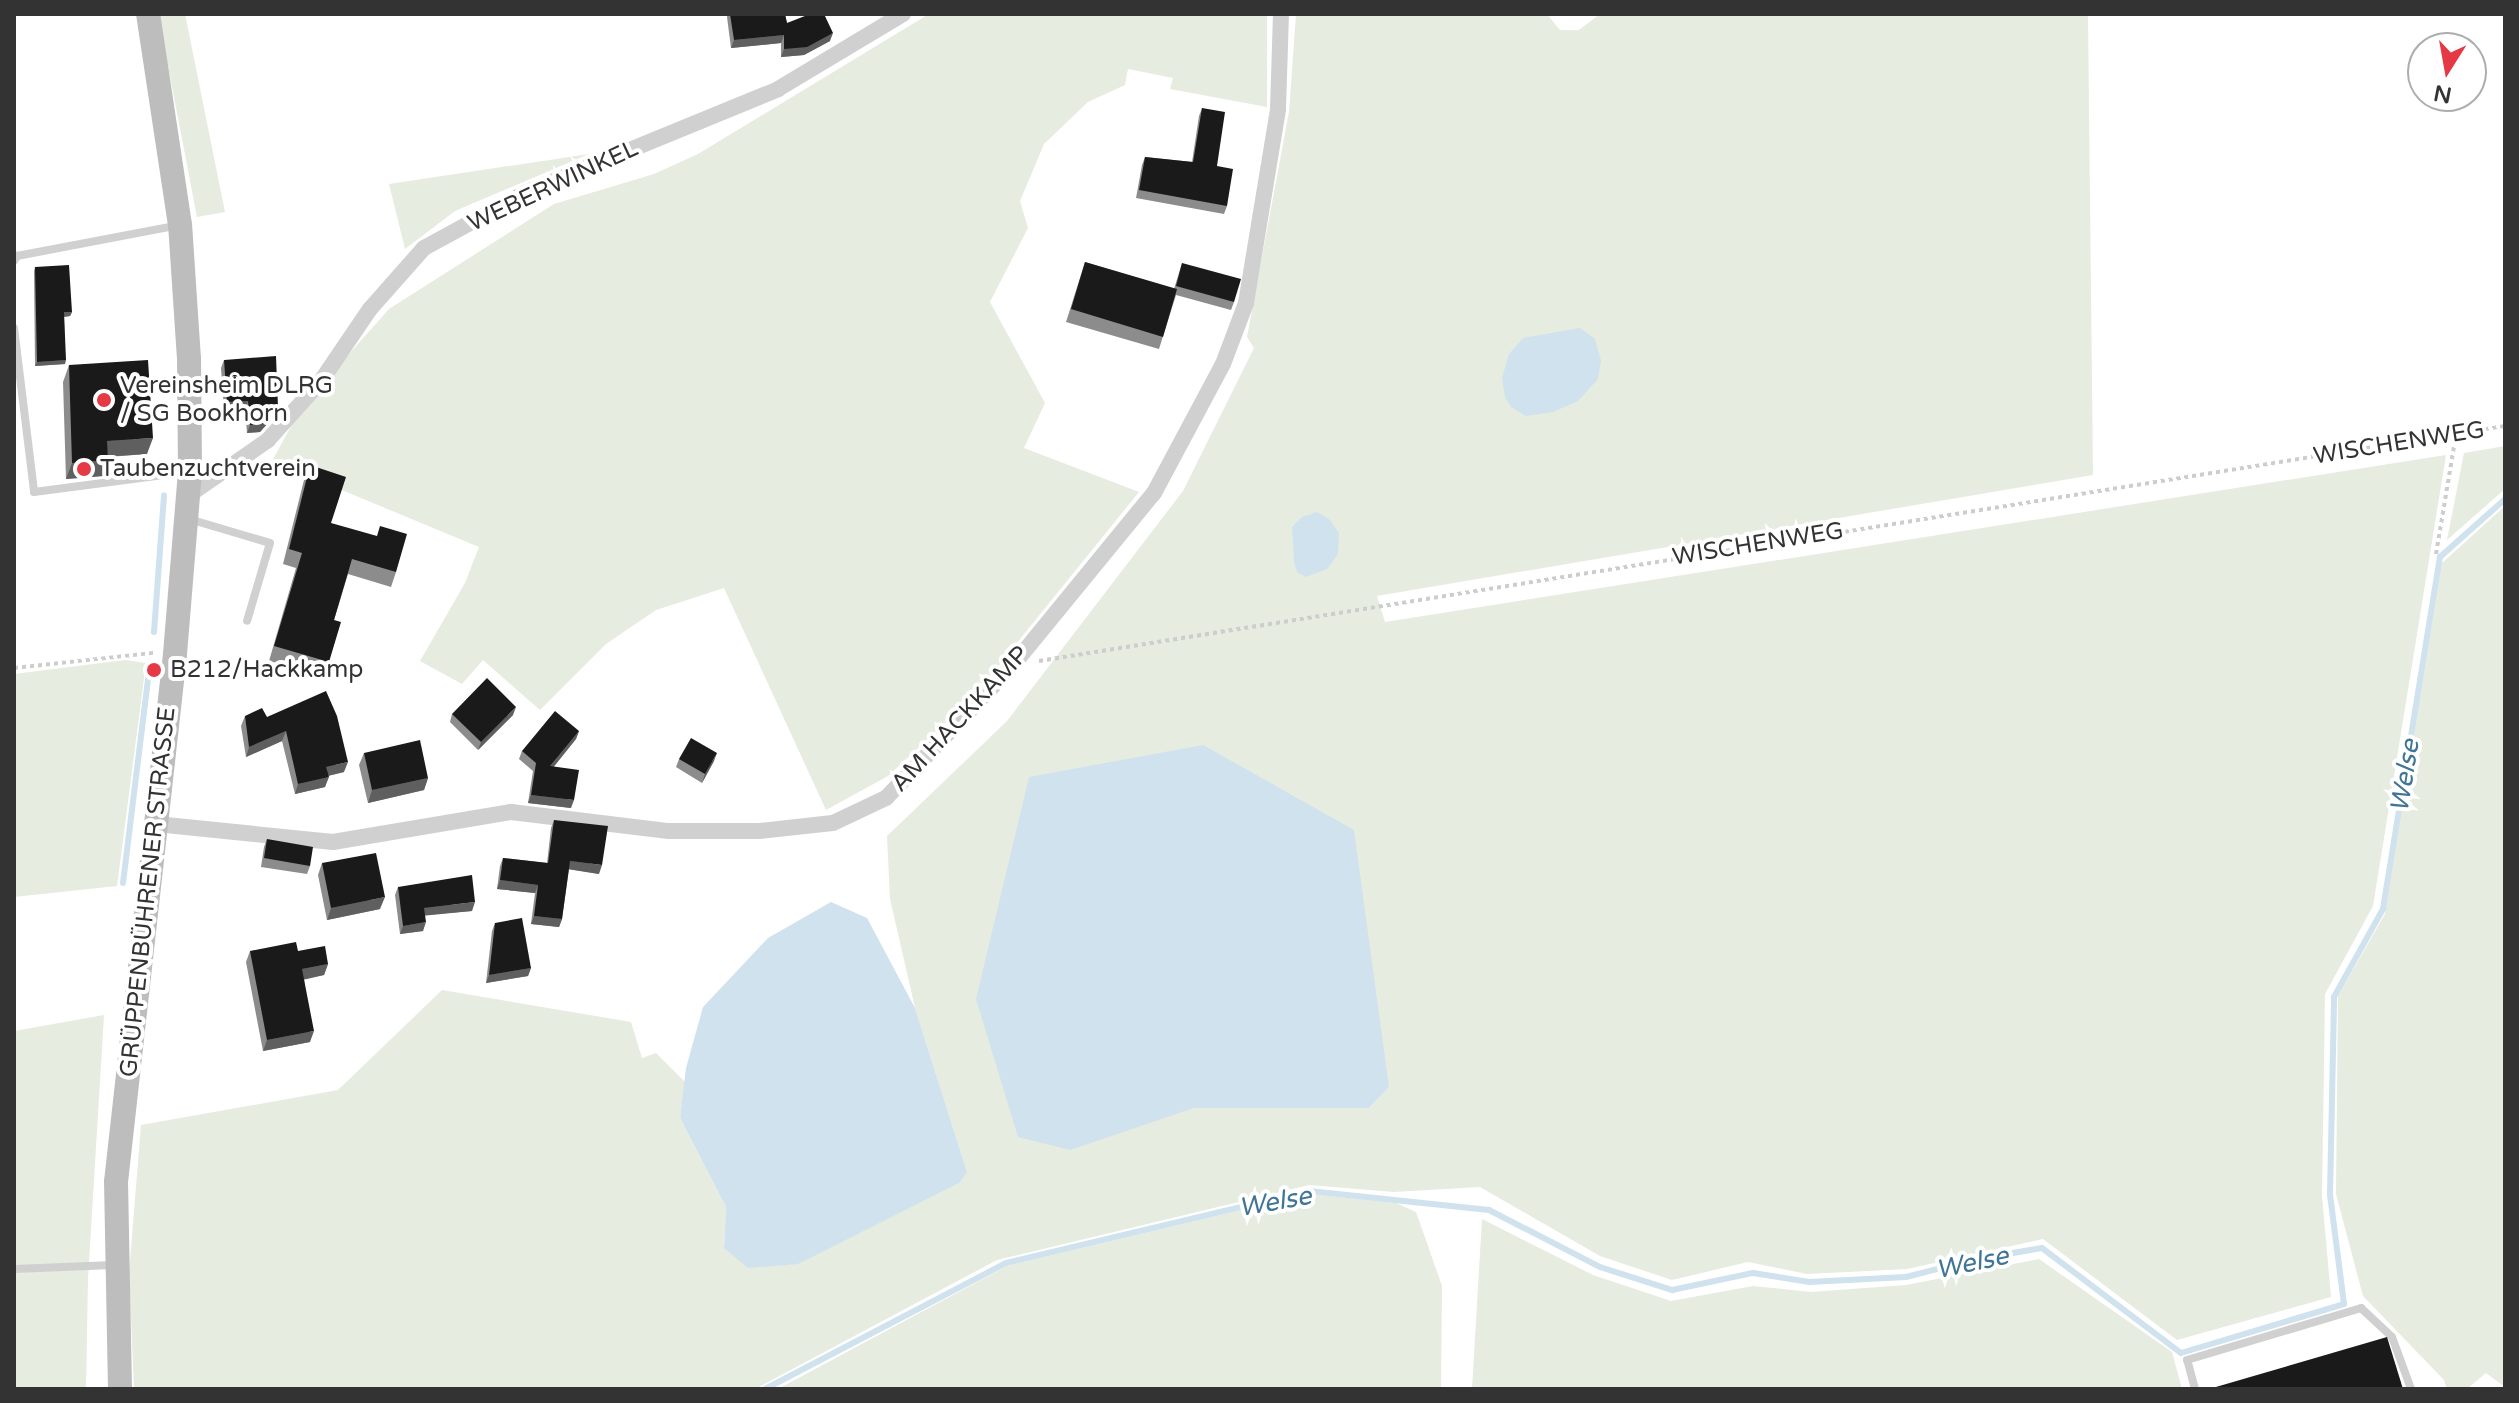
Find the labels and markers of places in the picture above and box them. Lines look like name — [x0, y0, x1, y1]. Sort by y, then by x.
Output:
place label: Vereinsheim DLRG / SG Bookhorn — [120, 372, 333, 428]
marker: Vereinsheim DLRG / SG Bookhorn — [95, 391, 113, 409]
place label: Taubenzuchtverein — [100, 455, 316, 483]
marker: Taubenzuchtverein — [75, 460, 93, 478]
place label: B212/Hackkamp — [170, 656, 363, 684]
marker: B212/Hackkamp — [145, 661, 163, 679]

